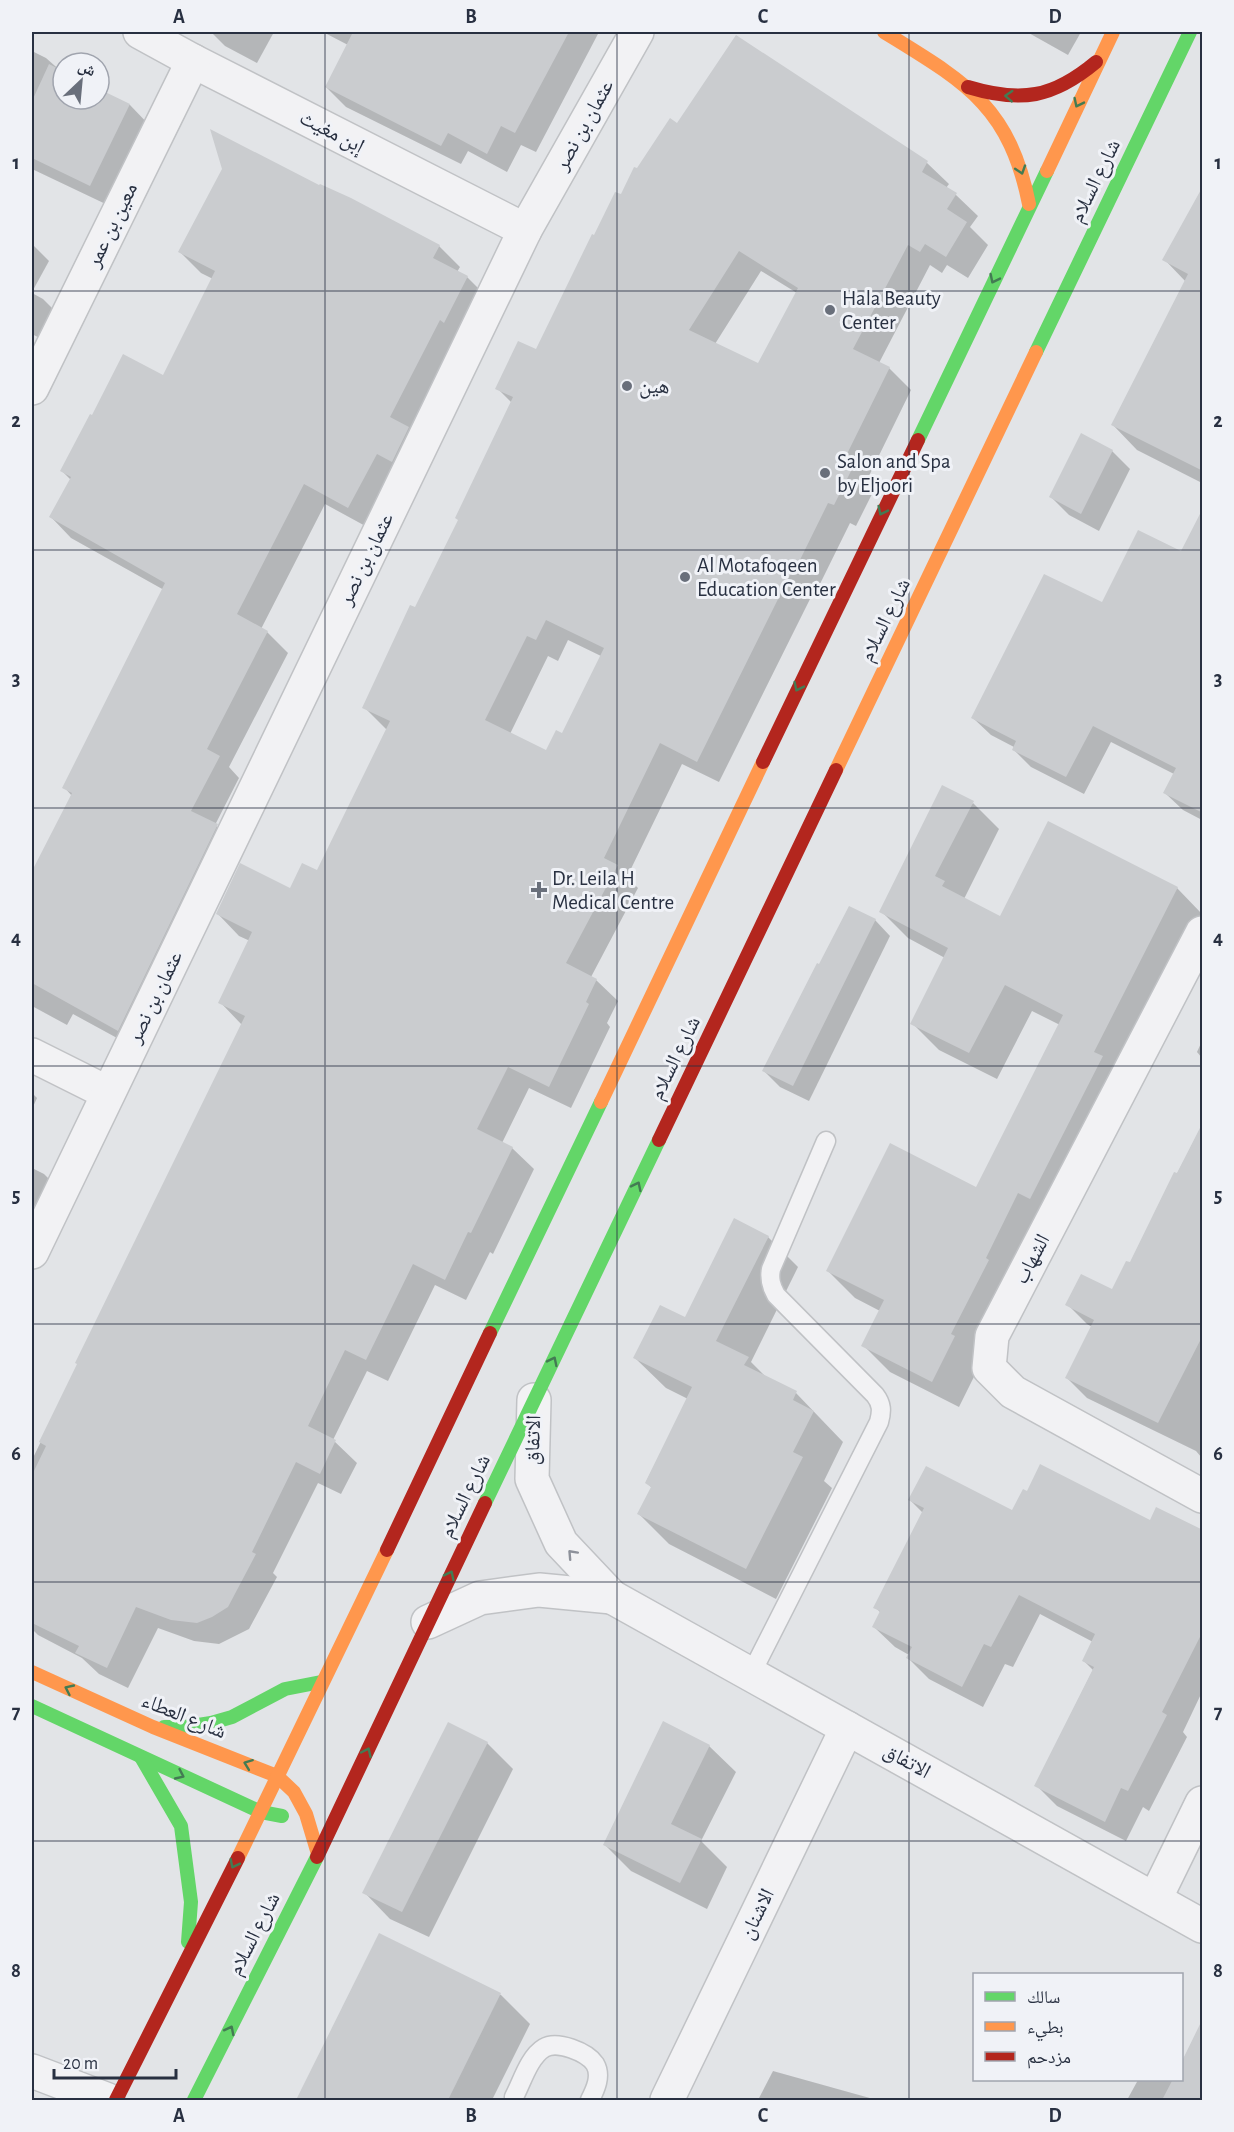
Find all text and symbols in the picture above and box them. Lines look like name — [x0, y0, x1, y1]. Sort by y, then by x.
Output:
text: A — [173, 7, 185, 27]
text: B — [465, 7, 477, 27]
text: C — [758, 7, 769, 27]
text: D — [1048, 7, 1062, 27]
north arrow — [51, 51, 111, 111]
text: ش — [76, 58, 98, 80]
street label: عثمان بن نصر — [550, 76, 619, 176]
one-way arrow — [1005, 90, 1014, 103]
one-way arrow — [1074, 96, 1085, 107]
street label: إبن مغيث — [295, 107, 368, 160]
street label: شارع السلام — [1066, 136, 1127, 227]
text: 1 — [12, 153, 20, 173]
text: 1 — [1214, 153, 1222, 173]
one-way arrow — [1014, 164, 1027, 175]
street label: معين بن عمر — [82, 180, 143, 272]
one-way arrow — [989, 272, 1001, 283]
place label: Hala Beauty Center — [842, 288, 941, 333]
marker: Hala Beauty Center — [823, 303, 837, 317]
place label: هين — [639, 376, 670, 399]
marker: هين — [620, 379, 634, 393]
text: 2 — [11, 411, 21, 431]
text: 2 — [1213, 411, 1223, 431]
place label: Salon and Spa by Eljoori — [837, 451, 951, 496]
marker: Salon and Spa by Eljoori — [818, 466, 832, 480]
one-way arrow — [878, 505, 890, 516]
street label: عثمان بن نصر — [334, 509, 399, 610]
place label: Al Motafoqeen Education Center — [697, 555, 836, 600]
marker: Al Motafoqeen Education Center — [678, 570, 692, 584]
street label: شارع السلام — [856, 575, 917, 666]
text: 3 — [12, 669, 20, 689]
text: 3 — [1214, 669, 1222, 689]
one-way arrow — [794, 681, 806, 692]
place label: Dr. Leila H Medical Centre — [552, 868, 674, 913]
marker: Dr. Leila H Medical Centre — [530, 881, 548, 899]
text: 4 — [11, 928, 21, 948]
text: 4 — [1213, 928, 1223, 948]
street label: عثمان بن نصر — [123, 947, 188, 1048]
street label: شارع السلام — [646, 1013, 707, 1104]
one-way arrow — [630, 1181, 641, 1192]
text: 5 — [12, 1186, 20, 1206]
text: 5 — [1214, 1186, 1222, 1206]
street label: الشهاب — [1010, 1231, 1055, 1288]
one-way arrow — [545, 1357, 557, 1368]
street label: الاتفاق — [522, 1415, 546, 1465]
text: 6 — [11, 1444, 21, 1464]
text: 6 — [1213, 1444, 1223, 1464]
street label: شارع السلام — [436, 1451, 497, 1542]
one-way arrow — [568, 1551, 579, 1561]
one-way arrow — [443, 1571, 455, 1582]
one-way arrow — [64, 1684, 75, 1696]
street label: شارع العطاء — [138, 1690, 229, 1744]
text: 7 — [12, 1702, 21, 1722]
text: 7 — [1214, 1702, 1223, 1722]
street label: الاتفاق — [879, 1740, 934, 1784]
one-way arrow — [360, 1747, 372, 1758]
one-way arrow — [243, 1759, 254, 1772]
one-way arrow — [173, 1768, 184, 1780]
one-way arrow — [230, 1857, 241, 1868]
street label: الاشنان — [736, 1885, 779, 1943]
street label: شارع السلام — [224, 1889, 286, 1980]
text: 8 — [11, 1961, 21, 1981]
text: 8 — [1213, 1961, 1223, 1981]
legend — [973, 1973, 1183, 2081]
text: سالك — [1027, 1989, 1060, 2007]
text: بطيء — [1027, 2019, 1064, 2042]
one-way arrow — [222, 2025, 234, 2036]
scale bar — [54, 2042, 176, 2080]
text: مزدحم — [1027, 2049, 1071, 2069]
text: 20 m — [63, 2055, 98, 2073]
text: A — [173, 2106, 185, 2126]
text: B — [465, 2106, 477, 2126]
text: C — [758, 2106, 769, 2126]
text: D — [1048, 2106, 1062, 2126]

